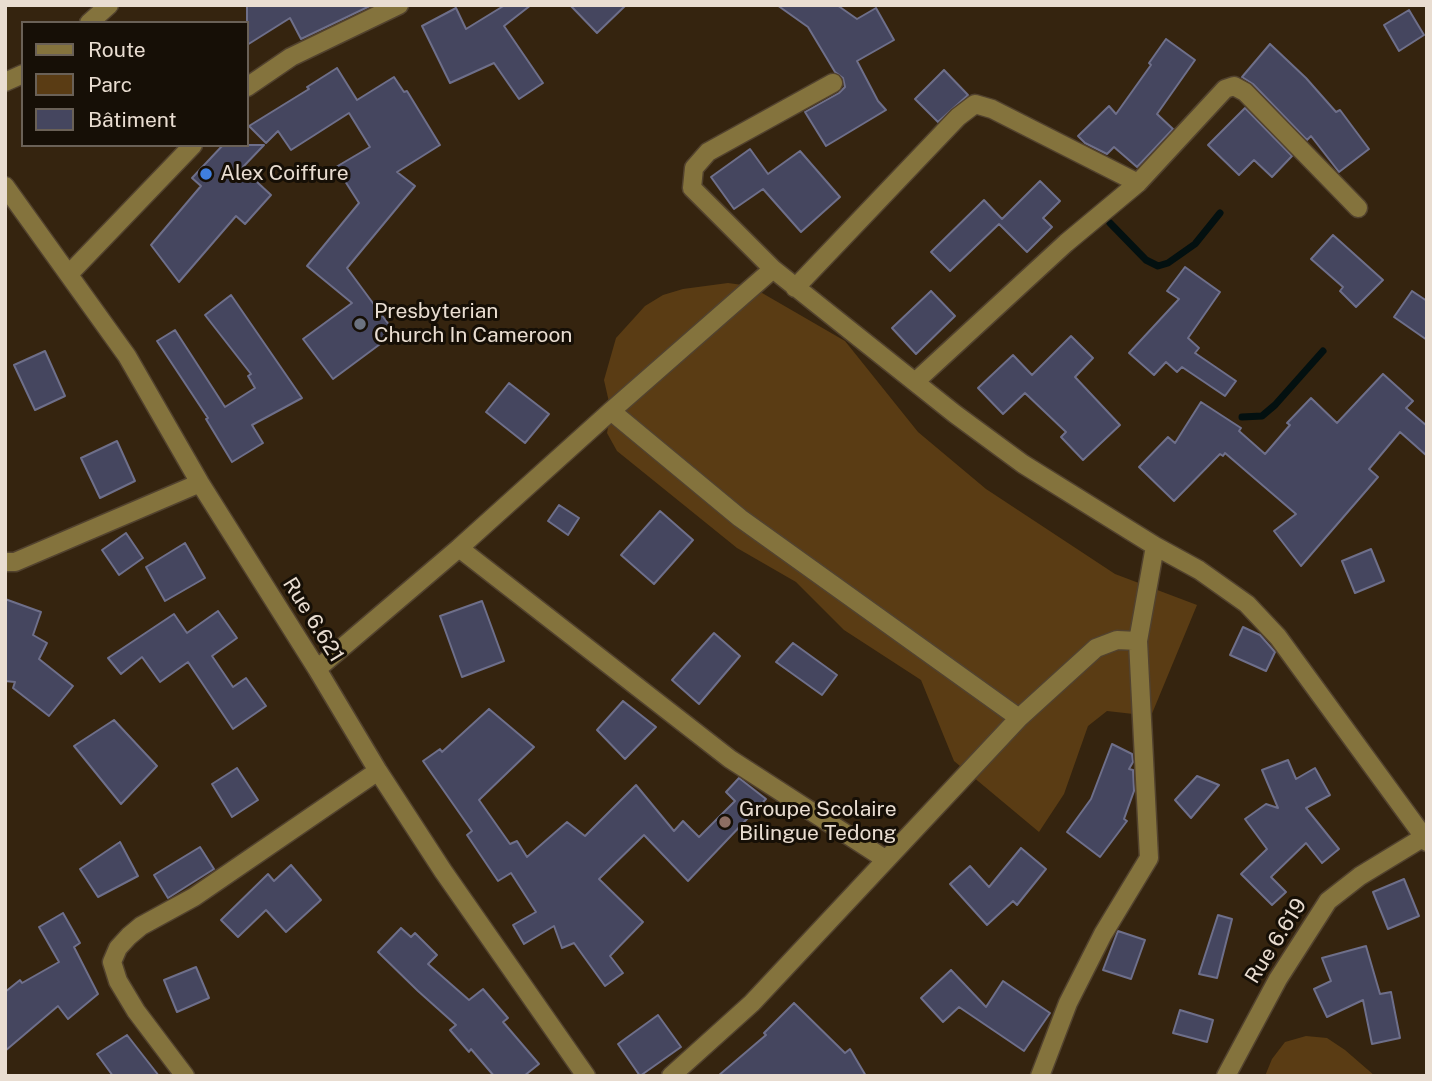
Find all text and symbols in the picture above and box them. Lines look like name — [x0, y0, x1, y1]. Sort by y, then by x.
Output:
legend — [21, 21, 248, 147]
text: Route — [88, 37, 146, 62]
text: Parc — [88, 72, 132, 97]
text: Bâtiment — [88, 107, 177, 132]
place label: Alex Coiffure — [220, 161, 349, 187]
marker: Alex Coiffure — [198, 166, 214, 182]
place label: Presbyterian Church In Cameroon — [374, 299, 572, 349]
marker: Presbyterian Church In Cameroon — [352, 316, 368, 332]
street label: Rue 6.621 — [277, 573, 349, 667]
place label: Groupe Scolaire Bilingue Tedong — [739, 797, 897, 847]
marker: Groupe Scolaire Bilingue Tedong — [717, 814, 733, 830]
street label: Rue 6.619 — [1240, 894, 1312, 988]

